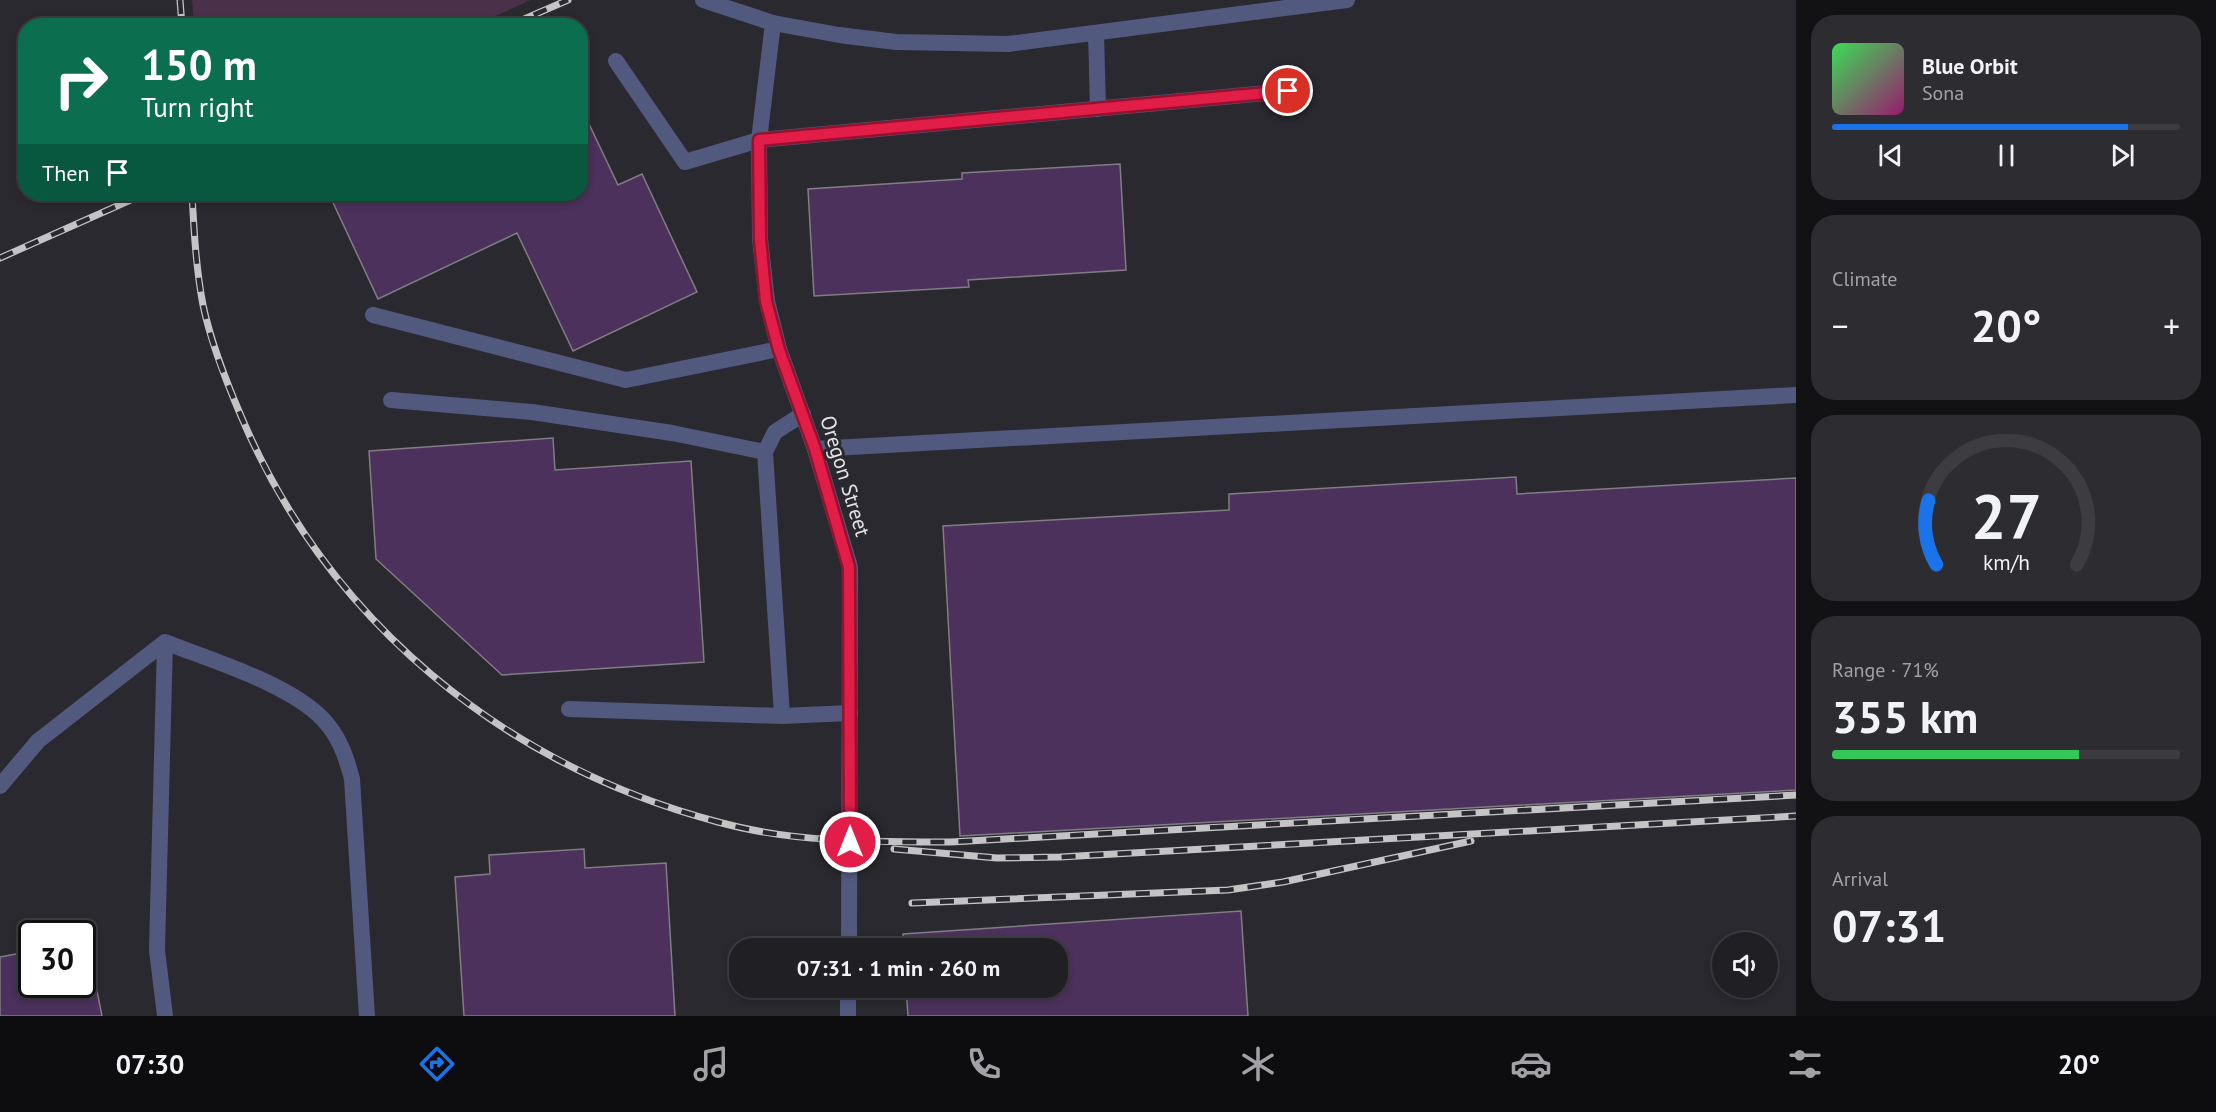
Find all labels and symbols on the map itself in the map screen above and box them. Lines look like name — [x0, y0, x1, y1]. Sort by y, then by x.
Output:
pin — [1262, 65, 1313, 116]
street label: Oregon Street — [814, 412, 877, 540]
position arrow — [818, 810, 882, 874]
speed limit sign: 30 — [18, 920, 96, 998]

